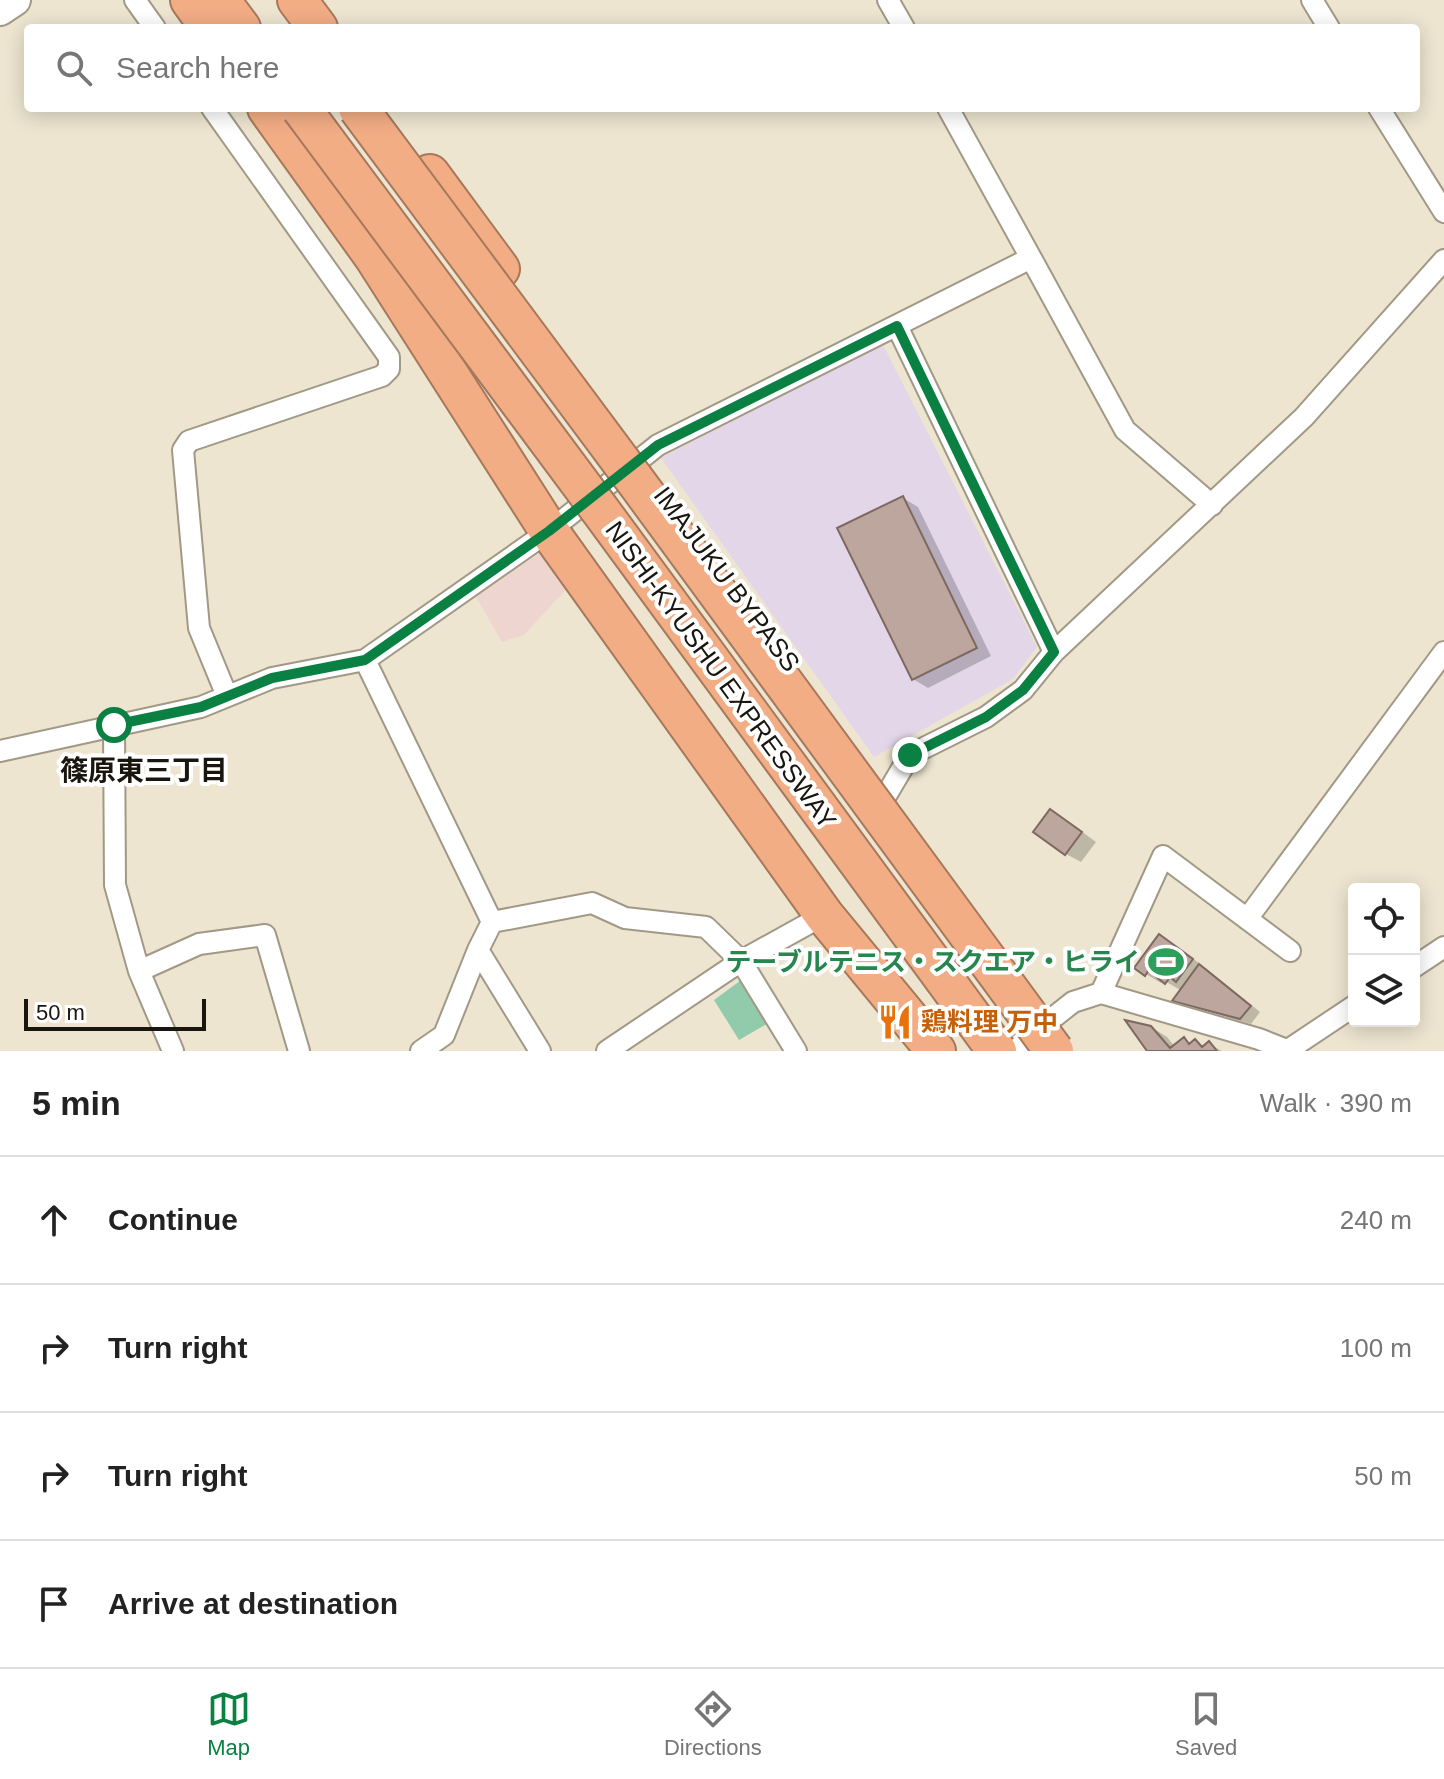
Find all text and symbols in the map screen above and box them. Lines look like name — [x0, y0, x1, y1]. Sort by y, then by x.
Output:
search box — [24, 24, 1420, 112]
icon: search — [52, 46, 96, 90]
text: Search here — [116, 51, 279, 84]
street label: IMAJUKU BYPASS — [648, 481, 806, 677]
street label: NISHI-KYUSHU EXPRESSWAY — [599, 515, 843, 835]
route start — [96, 707, 132, 743]
route end — [892, 737, 928, 773]
district label: 篠原東三丁目 — [60, 755, 228, 786]
map controls — [1348, 883, 1420, 1027]
button: locate — [1348, 883, 1420, 955]
sports icon: テーブルテニス・スクエア・ヒライ — [1147, 943, 1185, 981]
place label: テーブルテニス・スクエア・ヒライ — [726, 947, 1140, 977]
button: layers — [1348, 955, 1420, 1027]
scale bar — [24, 995, 206, 1031]
text: 50 m — [36, 1000, 85, 1025]
restaurant icon: 鶏料理 万中 — [876, 1003, 914, 1041]
place label: 鶏料理 万中 — [921, 1007, 1058, 1037]
text: 5 min — [32, 1084, 121, 1122]
text: Walk · 390 m — [1260, 1088, 1412, 1118]
icon: ahead — [32, 1198, 76, 1242]
text: Continue — [108, 1203, 238, 1236]
text: 240 m — [1340, 1205, 1412, 1235]
icon: right — [32, 1326, 76, 1370]
text: Turn right — [108, 1331, 247, 1364]
text: 100 m — [1340, 1333, 1412, 1363]
icon: right — [32, 1454, 76, 1498]
text: Turn right — [108, 1459, 247, 1492]
text: 50 m — [1354, 1461, 1412, 1491]
icon: arrive — [32, 1582, 76, 1626]
text: Arrive at destination — [108, 1587, 398, 1620]
tab: Map — [207, 1687, 251, 1761]
tab: Directions — [664, 1687, 762, 1761]
tab: Saved — [1175, 1687, 1237, 1761]

